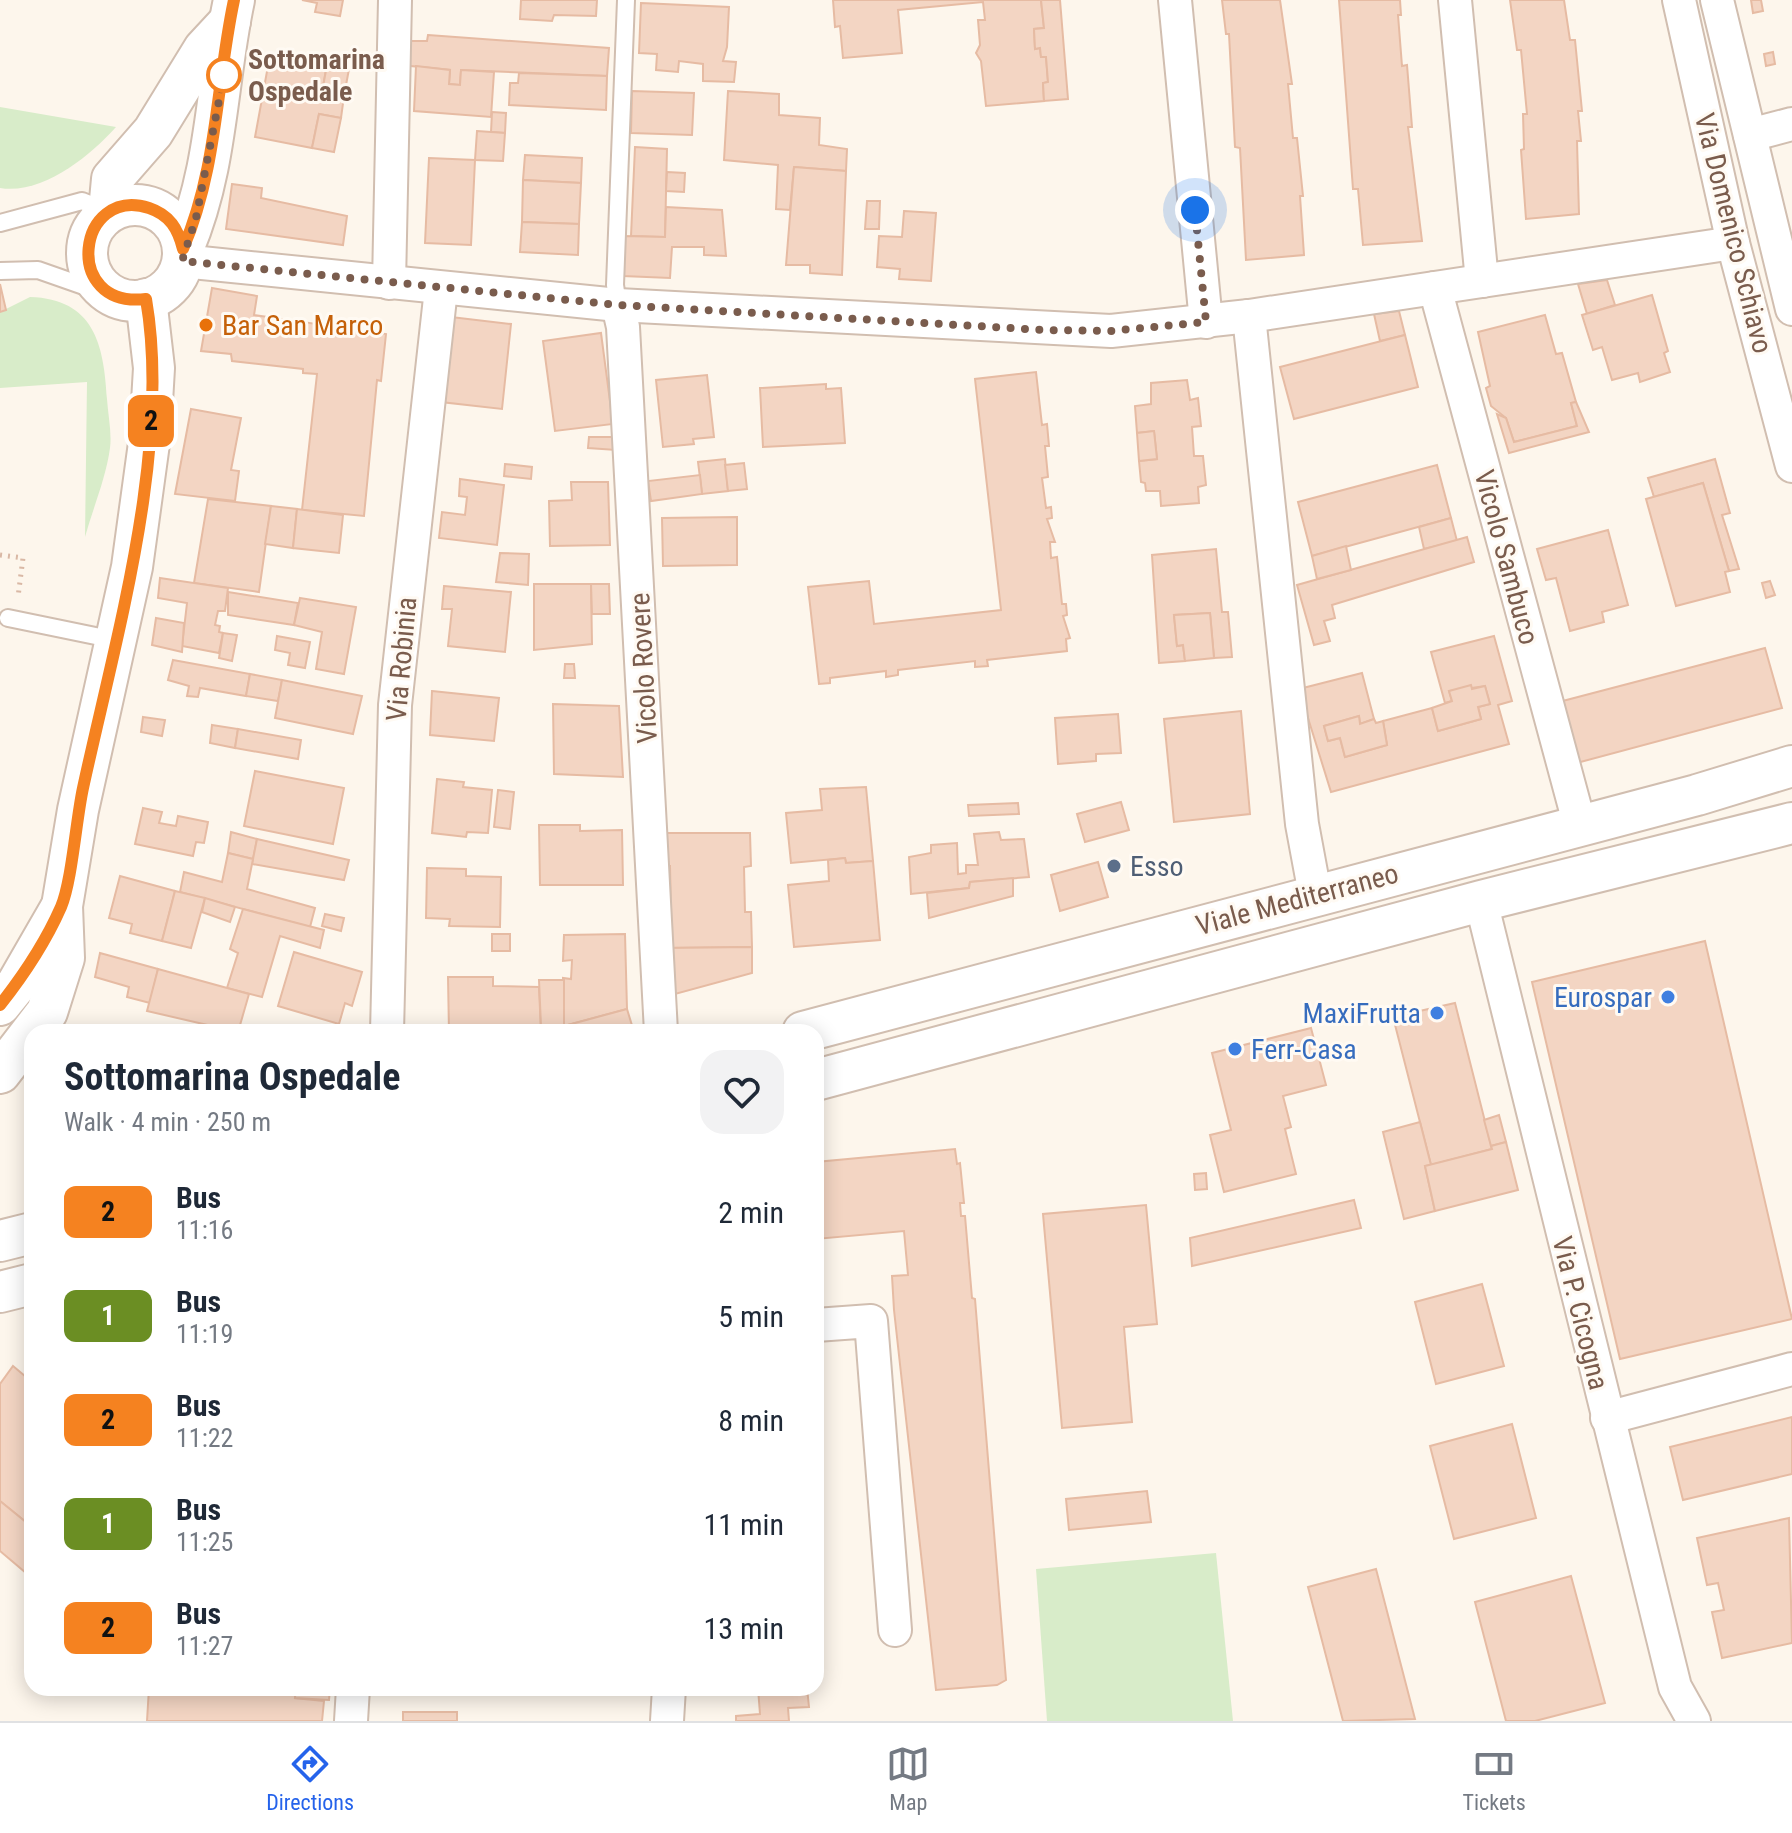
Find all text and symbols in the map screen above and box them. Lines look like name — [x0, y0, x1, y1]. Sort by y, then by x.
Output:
place label: Sottomarina Ospedale — [248, 43, 385, 108]
marker: Sottomarina Ospedale — [207, 58, 241, 92]
street label: Via Domenico Schiavo — [1688, 110, 1779, 356]
your location — [1175, 190, 1215, 230]
place label: Bar San Marco — [222, 309, 383, 342]
marker: Bar San Marco — [197, 316, 215, 334]
line badge: 2 — [125, 395, 177, 447]
text: 2 — [144, 404, 158, 437]
street label: Vicolo Sambuco — [1467, 466, 1546, 648]
street label: Vicolo Rovere — [623, 592, 664, 744]
street label: Via Robinia — [380, 596, 423, 723]
place label: Esso — [1130, 850, 1184, 883]
marker: Esso — [1105, 857, 1123, 875]
street label: Viale Mediterraneo — [1192, 857, 1402, 942]
place label: Eurospar — [1554, 981, 1652, 1014]
marker: Eurospar — [1659, 988, 1677, 1006]
place label: MaxiFrutta — [1303, 997, 1421, 1030]
marker: MaxiFrutta — [1428, 1004, 1446, 1022]
place label: Ferr-Casa — [1251, 1033, 1357, 1066]
marker: Ferr-Casa — [1226, 1040, 1244, 1058]
button: heart — [700, 1050, 784, 1134]
text: Sottomarina Ospedale — [64, 1055, 400, 1099]
text: Walk · 4 min · 250 m — [64, 1107, 271, 1137]
text: Bus — [176, 1180, 221, 1215]
text: 2 — [101, 1195, 115, 1228]
text: 2 min — [718, 1195, 784, 1230]
text: 11:16 — [176, 1215, 233, 1245]
street label: Via P. Cicogna — [1546, 1233, 1616, 1393]
text: Bus — [176, 1284, 221, 1319]
text: 1 — [101, 1299, 115, 1332]
text: 5 min — [718, 1299, 784, 1334]
text: 11:19 — [176, 1319, 233, 1349]
text: Bus — [176, 1388, 221, 1423]
text: 2 — [101, 1403, 115, 1436]
text: 8 min — [718, 1403, 784, 1438]
text: 11:22 — [176, 1423, 233, 1453]
text: Bus — [176, 1492, 221, 1527]
text: 1 — [101, 1507, 115, 1540]
text: 11 min — [703, 1507, 784, 1542]
text: 11:25 — [176, 1527, 233, 1557]
text: Bus — [176, 1596, 221, 1631]
text: 2 — [101, 1611, 115, 1644]
text: 13 min — [703, 1611, 784, 1646]
text: 11:27 — [176, 1631, 233, 1661]
tab: Directions — [266, 1742, 354, 1815]
tab: Map — [886, 1742, 930, 1815]
tab: Tickets — [1463, 1742, 1526, 1815]

